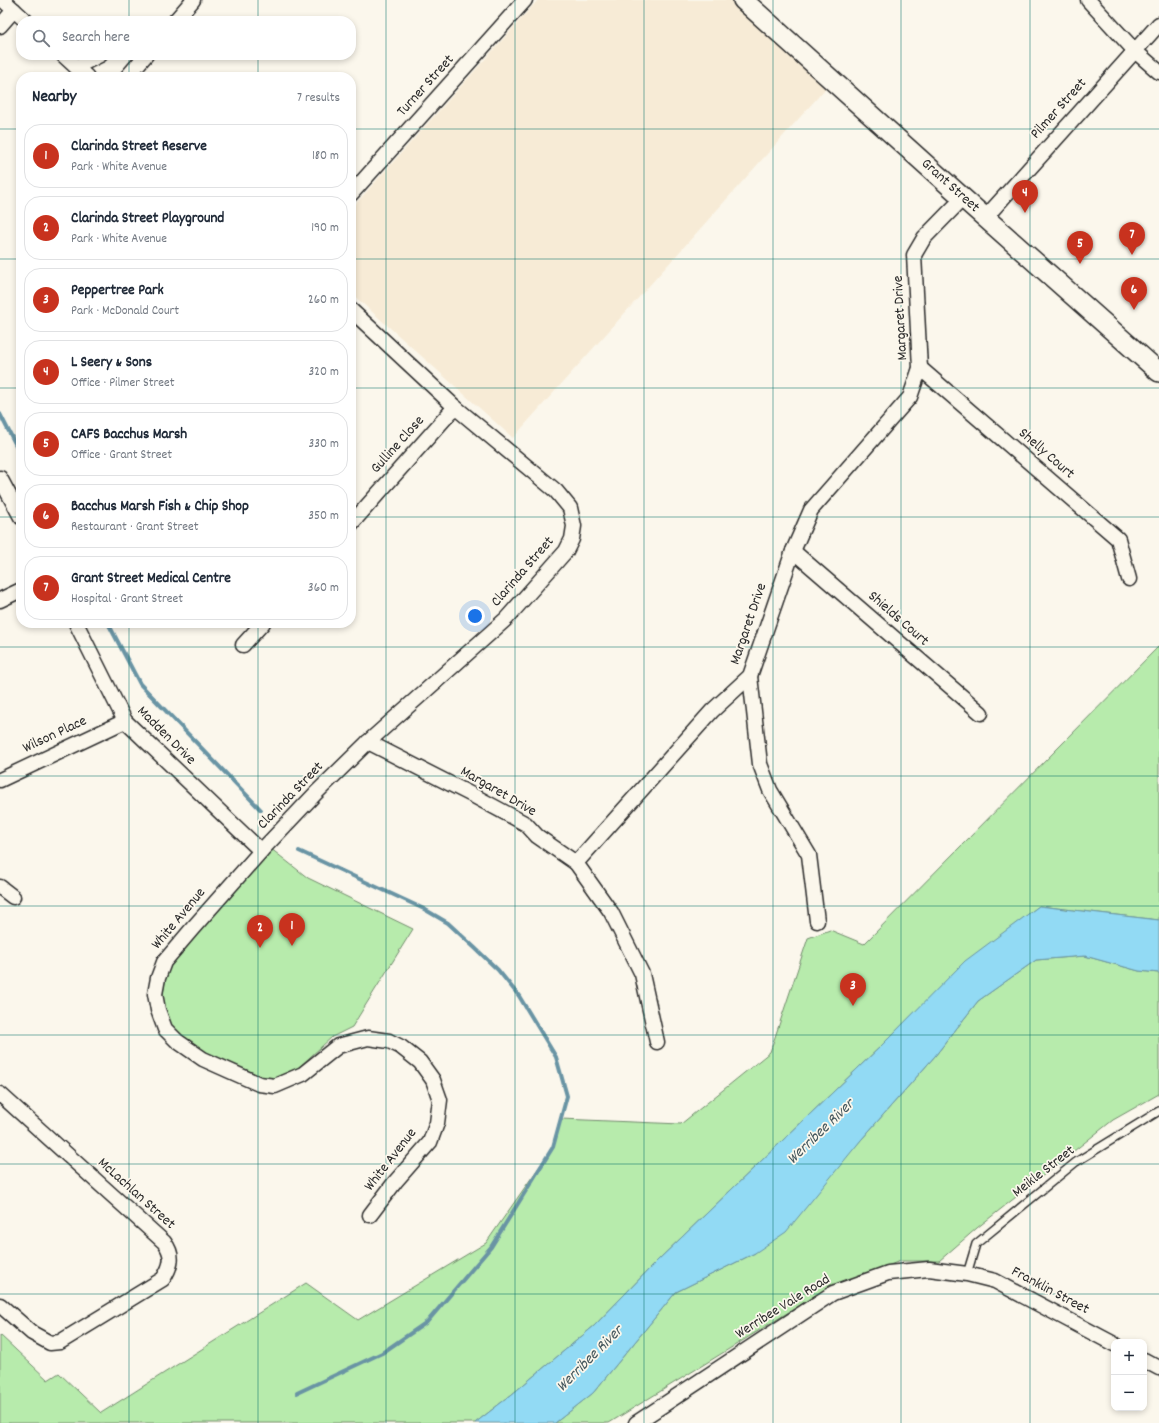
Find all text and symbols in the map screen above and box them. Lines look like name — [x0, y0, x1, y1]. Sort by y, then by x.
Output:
search box — [16, 16, 356, 60]
icon: search — [30, 27, 52, 49]
text: Search here — [62, 27, 130, 49]
street label: Turner Street — [392, 50, 460, 122]
street label: Pilmer Street — [1026, 73, 1093, 144]
text: Nearby — [32, 86, 76, 110]
text: 7 results — [297, 89, 340, 108]
text: Clarinda Street Reserve — [71, 136, 207, 158]
text: 1 — [45, 147, 47, 166]
text: 180 m — [312, 147, 339, 166]
street label: Grant Street — [916, 154, 985, 219]
text: Park · White Avenue — [71, 158, 167, 177]
pin: 4 — [1012, 180, 1038, 213]
text: Clarinda Street Playground — [71, 208, 224, 230]
text: 2 — [43, 219, 49, 238]
text: 190 m — [311, 219, 339, 238]
pin: 7 — [1119, 222, 1145, 255]
text: Park · White Avenue — [71, 230, 167, 249]
pin: 5 — [1067, 231, 1093, 264]
street label: Margaret Drive — [888, 275, 914, 361]
pin: 6 — [1121, 277, 1147, 310]
text: Peppertree Park — [71, 280, 164, 302]
text: 3 — [43, 291, 49, 310]
text: 260 m — [308, 291, 339, 310]
text: Park · McDonald Court — [71, 302, 179, 321]
text: L Seery & Sons — [71, 352, 152, 374]
text: 4 — [43, 363, 49, 382]
text: 320 m — [309, 363, 339, 382]
text: Office · Pilmer Street — [71, 374, 175, 393]
street label: Gulline Close — [366, 411, 430, 479]
street label: Shelly Court — [1013, 423, 1079, 485]
text: CAFS Bacchus Marsh — [71, 424, 187, 446]
text: 5 — [43, 435, 49, 454]
text: 330 m — [308, 435, 339, 454]
text: Office · Grant Street — [71, 446, 172, 465]
text: Bacchus Marsh Fish & Chip Shop — [71, 496, 249, 518]
text: 6 — [43, 507, 49, 526]
text: 350 m — [308, 507, 339, 526]
text: Restaurant · Grant Street — [71, 518, 199, 537]
street label: Clarinda Street — [486, 532, 560, 612]
text: Grant Street Medical Centre — [71, 568, 231, 590]
text: 7 — [44, 579, 48, 598]
text: 360 m — [308, 579, 339, 598]
street label: Margaret Drive — [725, 580, 773, 668]
street label: Shields Court — [863, 586, 934, 652]
text: Hospital · Grant Street — [71, 590, 183, 609]
your location — [465, 606, 485, 626]
street label: Madden Drive — [131, 701, 201, 771]
street label: Wilson Place — [19, 710, 91, 759]
street label: Clarinda Street — [253, 757, 330, 835]
street label: Margaret Drive — [456, 761, 541, 823]
street label: White Avenue — [147, 883, 212, 955]
pin: 1 — [279, 913, 305, 946]
pin: 2 — [247, 915, 273, 948]
pin: 3 — [840, 973, 866, 1006]
water label: Werribee River — [782, 1092, 861, 1170]
street label: White Avenue — [359, 1123, 423, 1196]
street label: Meikle Street — [1008, 1140, 1080, 1204]
street label: McLachlan Street — [92, 1153, 180, 1235]
street label: Franklin Street — [1007, 1261, 1093, 1321]
street label: Werribee Vale Road — [731, 1269, 835, 1345]
water label: Werribee River — [551, 1319, 630, 1398]
map controls — [1111, 1339, 1147, 1411]
button: + — [1111, 1339, 1147, 1375]
button: − — [1111, 1375, 1147, 1411]

